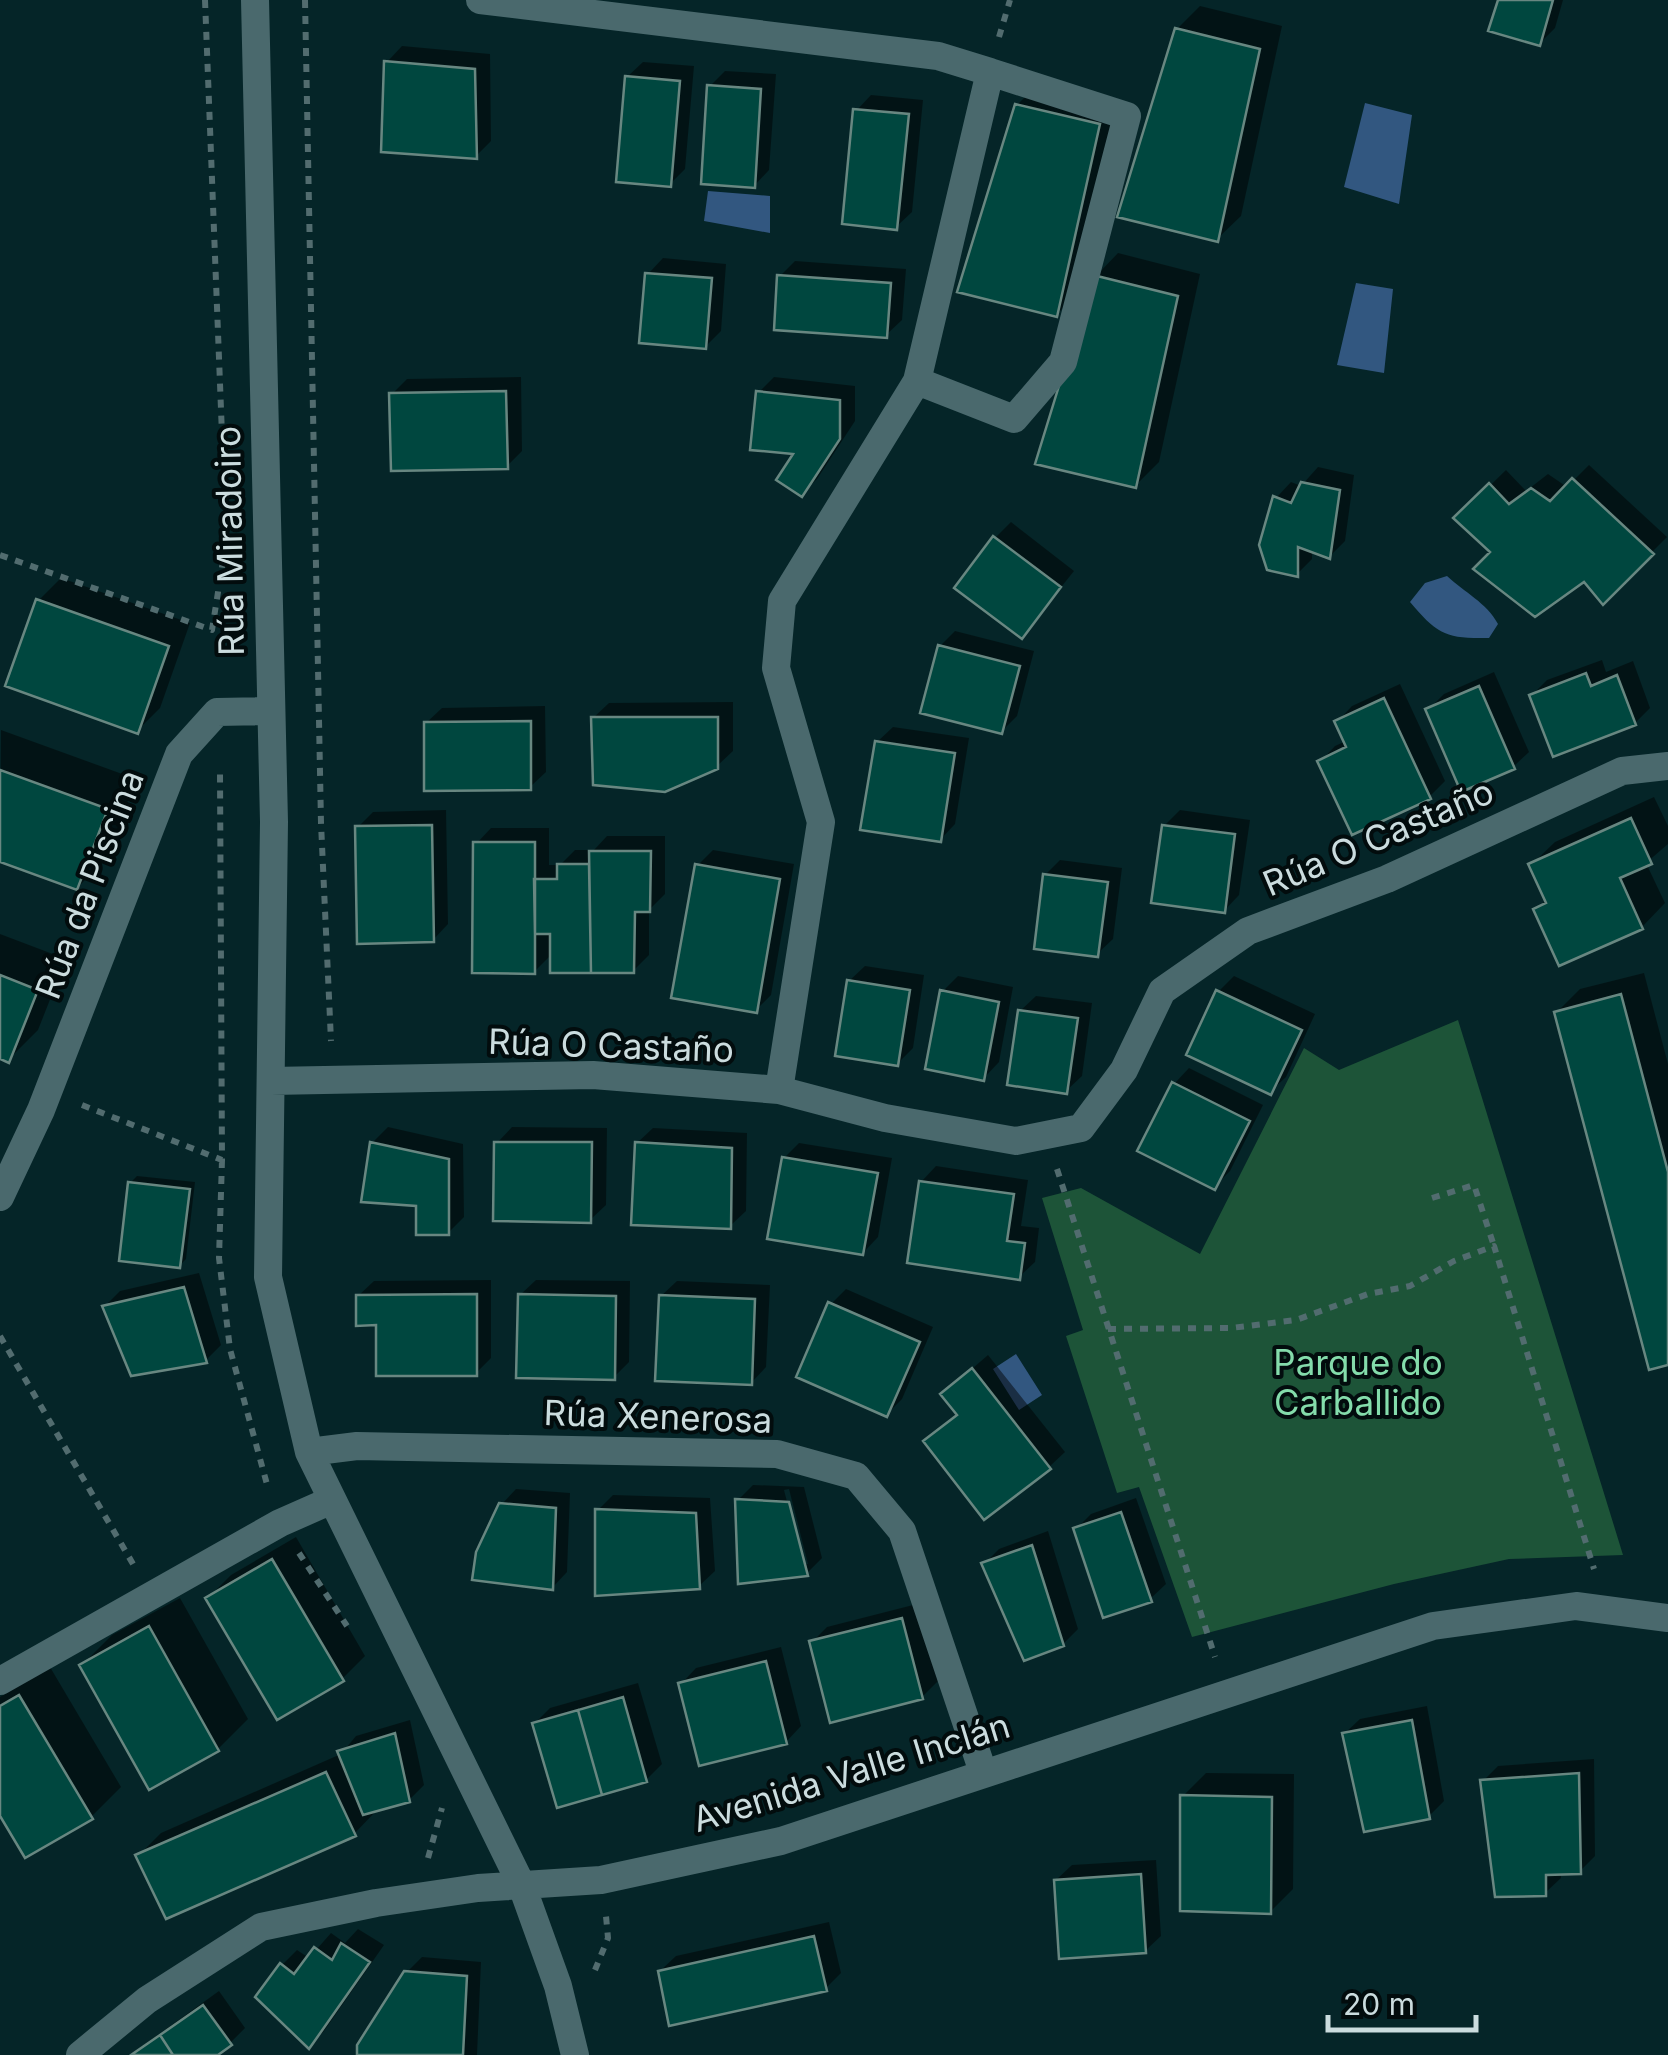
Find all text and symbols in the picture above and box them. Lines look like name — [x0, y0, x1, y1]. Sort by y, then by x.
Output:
street label: Rúa Miradoiro — [206, 426, 252, 656]
street label: Rúa da Piscina — [26, 764, 152, 1004]
street label: Rúa O Castaño — [1257, 770, 1499, 904]
street label: Rúa O Castaño — [487, 1020, 735, 1070]
park label: Parque do Carballido — [1273, 1341, 1443, 1423]
street label: Rúa Xenerosa — [543, 1391, 773, 1441]
street label: Avenida Valle Inclán — [687, 1704, 1015, 1840]
scale bar — [1328, 1970, 1476, 2032]
text: 20 m — [1343, 1986, 1415, 2022]

